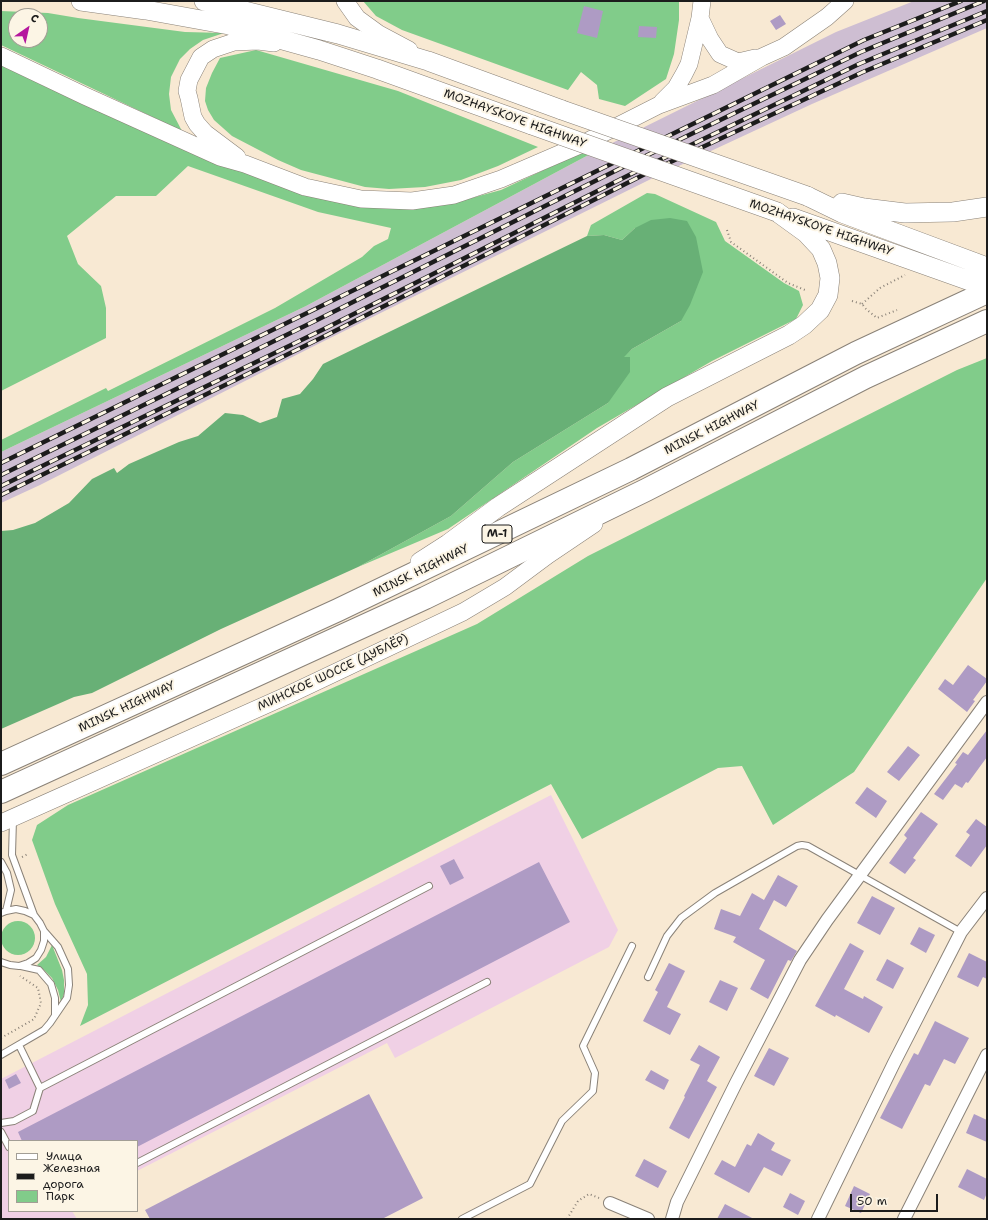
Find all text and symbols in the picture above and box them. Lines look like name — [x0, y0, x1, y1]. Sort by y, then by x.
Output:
north arrow — [8, 8, 48, 48]
text: С — [27, 10, 41, 27]
street label: MOZHAYSKOYE HIGHWAY — [442, 86, 588, 152]
street label: MOZHAYSKOYE HIGHWAY — [747, 197, 895, 259]
street label: MINSK HIGHWAY — [662, 398, 762, 458]
road number: М-1 — [482, 525, 512, 543]
street label: MINSK HIGHWAY — [371, 542, 471, 600]
street label: МИНСКОЕ ШОССЕ (ДУБЛЁР) — [255, 632, 411, 714]
street label: MINSK HIGHWAY — [76, 678, 178, 736]
legend — [8, 1140, 138, 1212]
text: Улица — [46, 1148, 82, 1164]
text: Железная дорога — [43, 1160, 100, 1192]
scale bar — [852, 1186, 940, 1212]
text: Парк — [46, 1188, 74, 1204]
text: 50 m — [857, 1193, 887, 1209]

